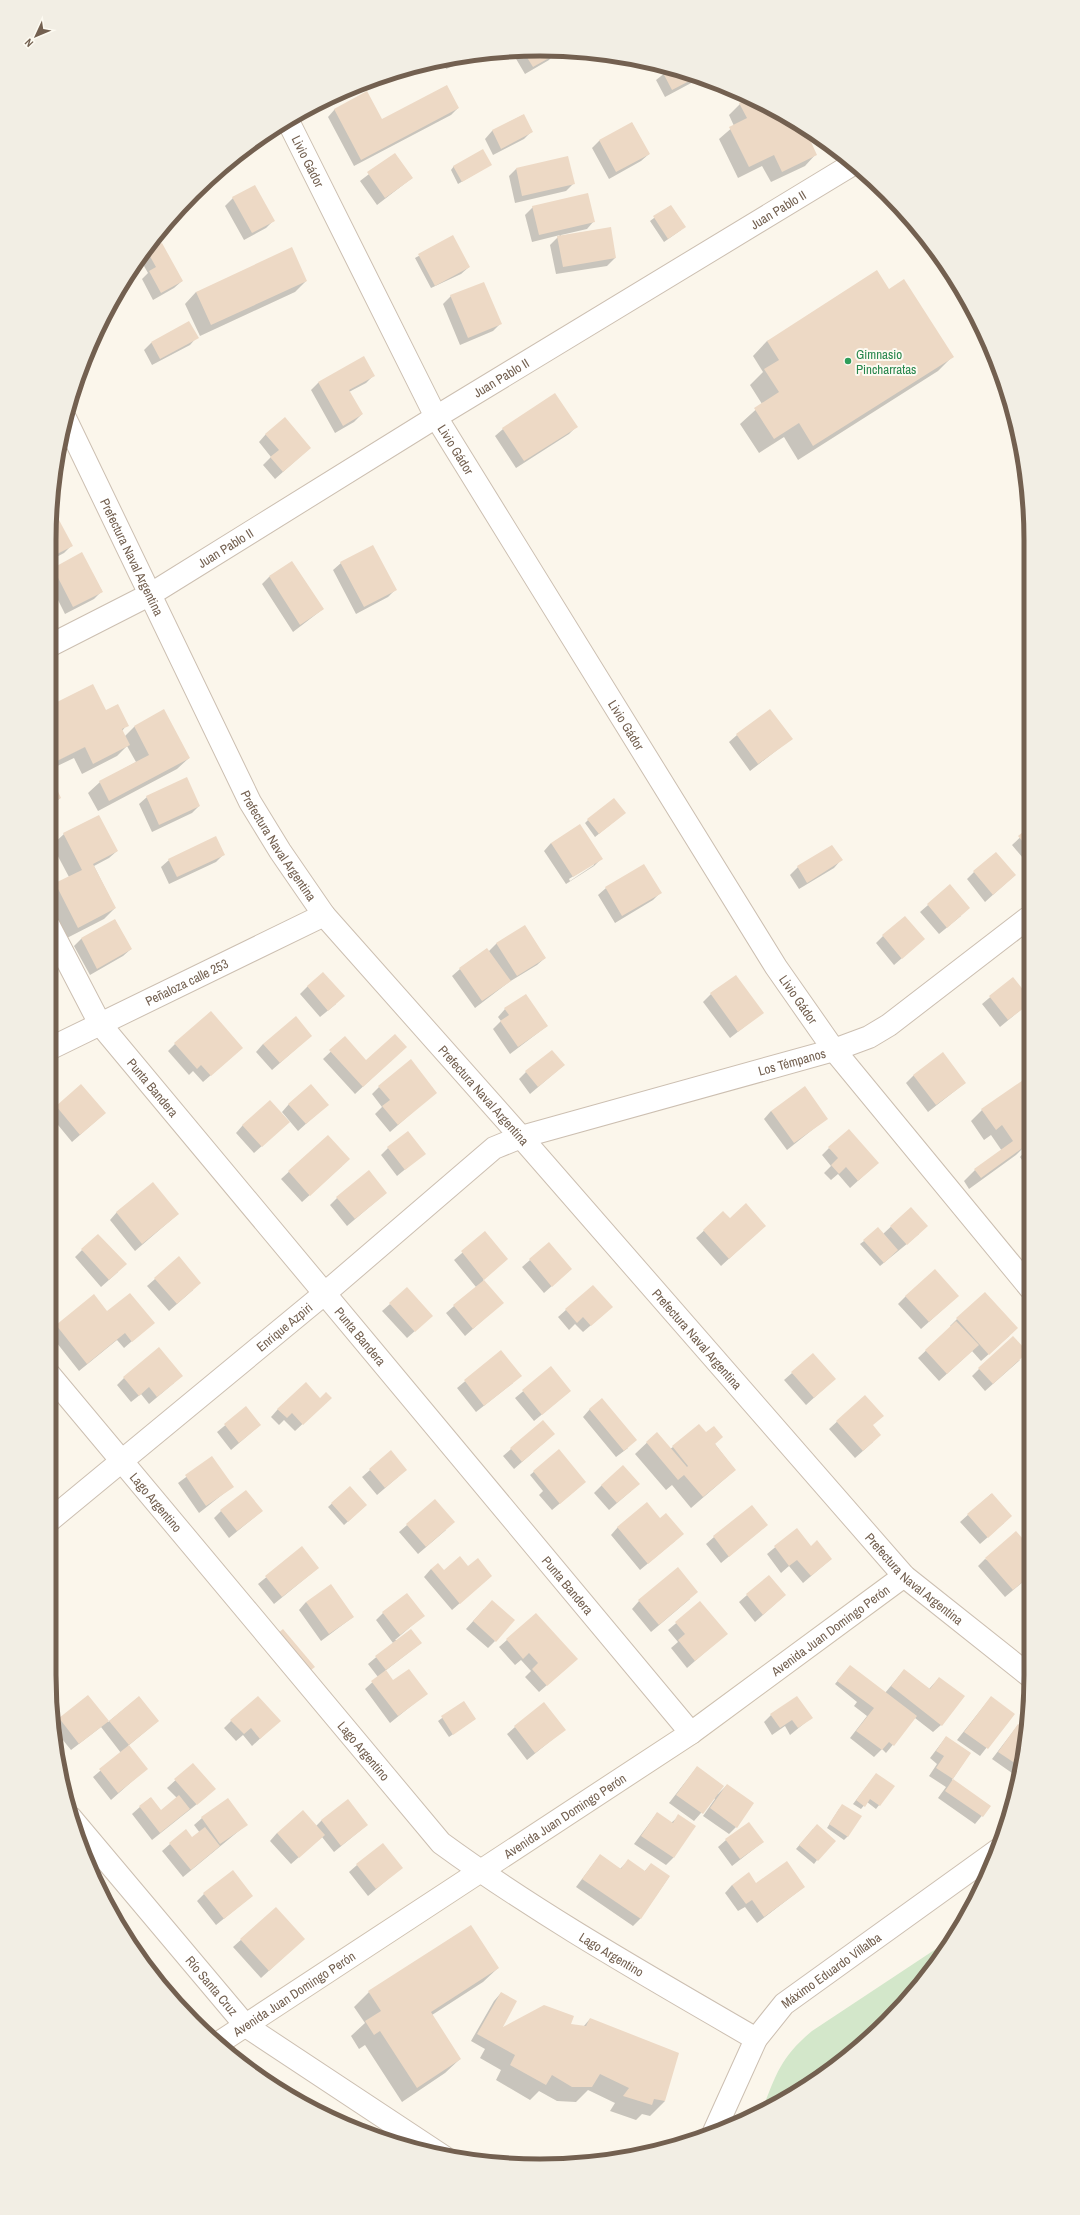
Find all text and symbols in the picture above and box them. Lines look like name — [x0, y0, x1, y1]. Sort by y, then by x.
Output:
north arrow — [16, 16, 56, 56]
text: N — [22, 36, 36, 50]
street label: Livio Gádor — [288, 132, 328, 190]
street label: Juan Pablo II — [747, 186, 809, 233]
place label: Gimnasio Pincharratas — [856, 346, 916, 378]
street label: Juan Pablo II — [470, 354, 532, 401]
marker: Gimnasio Pincharratas — [843, 356, 853, 366]
street label: Livio Gádor — [434, 421, 478, 478]
street label: Prefectura Naval Argentina — [96, 495, 167, 618]
street label: Juan Pablo II — [194, 524, 256, 571]
street label: Livio Gádor — [604, 697, 649, 754]
street label: Prefectura Naval Argentina — [237, 787, 320, 904]
street label: Peñaloza calle 253 — [142, 955, 231, 1009]
street label: Livio Gádor — [776, 972, 822, 1027]
street label: Prefectura Naval Argentina — [435, 1042, 533, 1149]
street label: Los Témpanos — [756, 1044, 828, 1079]
street label: Punta Bandera — [123, 1055, 182, 1120]
street label: Prefectura Naval Argentina — [649, 1285, 746, 1393]
street label: Enrique Azpiri — [253, 1299, 316, 1355]
street label: Punta Bandera — [331, 1303, 390, 1369]
street label: Lago Argentino — [126, 1469, 186, 1535]
street label: Prefectura Naval Argentina — [862, 1529, 967, 1629]
street label: Punta Bandera — [538, 1552, 597, 1618]
street label: Avenida Juan Domingo Perón — [767, 1581, 893, 1680]
street label: Lago Argentino — [334, 1717, 394, 1784]
street label: Avenida Juan Domingo Perón — [500, 1769, 629, 1863]
street label: Lago Argentino — [576, 1928, 647, 1980]
street label: Máximo Eduardo Villalba — [778, 1928, 884, 2012]
street label: Avenida Juan Domingo Perón — [229, 1947, 358, 2040]
street label: Río Santa Cruz — [182, 1952, 242, 2019]

